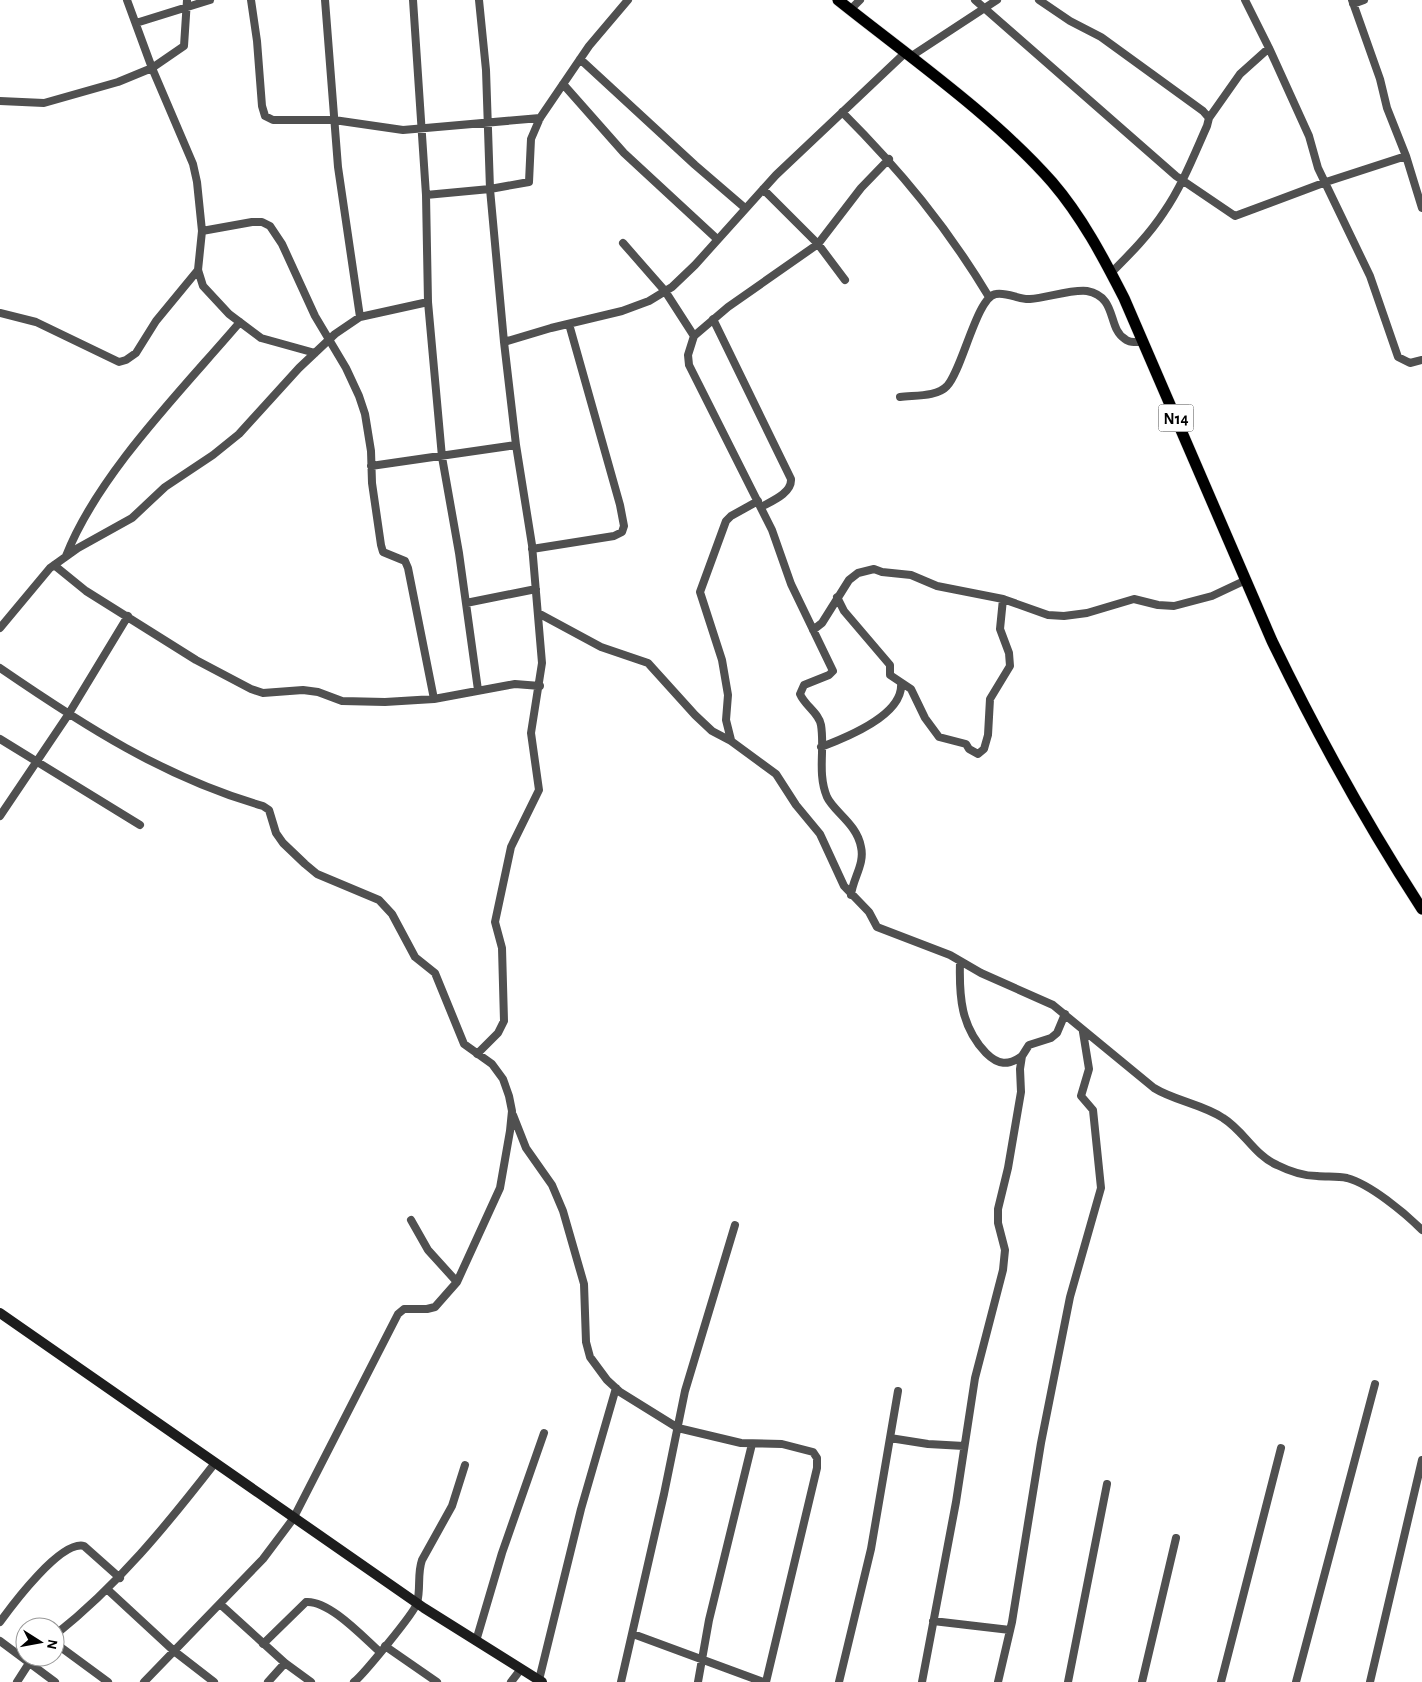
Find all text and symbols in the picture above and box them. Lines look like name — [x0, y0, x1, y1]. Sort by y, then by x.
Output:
road number: N14 — [1158, 404, 1194, 432]
north arrow — [15, 1617, 65, 1667]
text: N — [44, 1638, 60, 1650]

